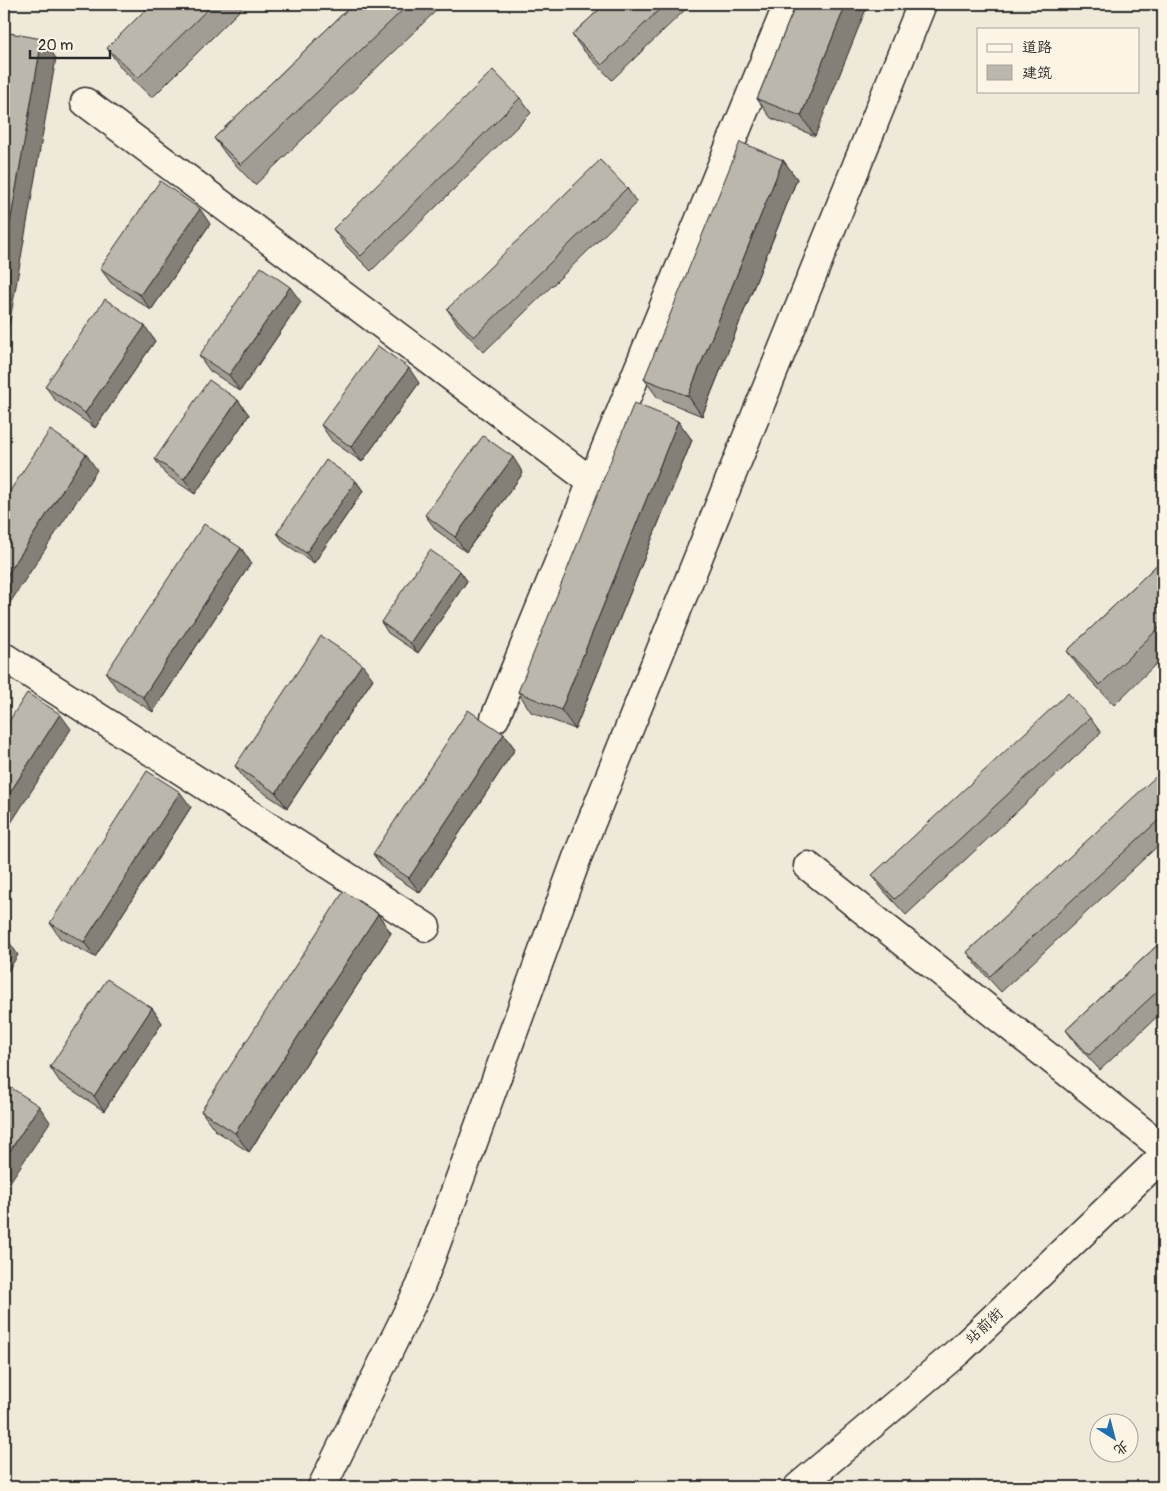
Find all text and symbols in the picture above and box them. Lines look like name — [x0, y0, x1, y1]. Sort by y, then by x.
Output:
scale bar — [30, 28, 110, 60]
legend — [977, 28, 1140, 92]
text: 20 m — [38, 36, 73, 55]
text: 道路 — [1022, 38, 1052, 57]
text: 建筑 — [1022, 64, 1052, 83]
street label: 站前街 — [961, 1304, 1007, 1349]
north arrow — [1090, 1414, 1140, 1464]
text: 北 — [1111, 1437, 1132, 1459]

